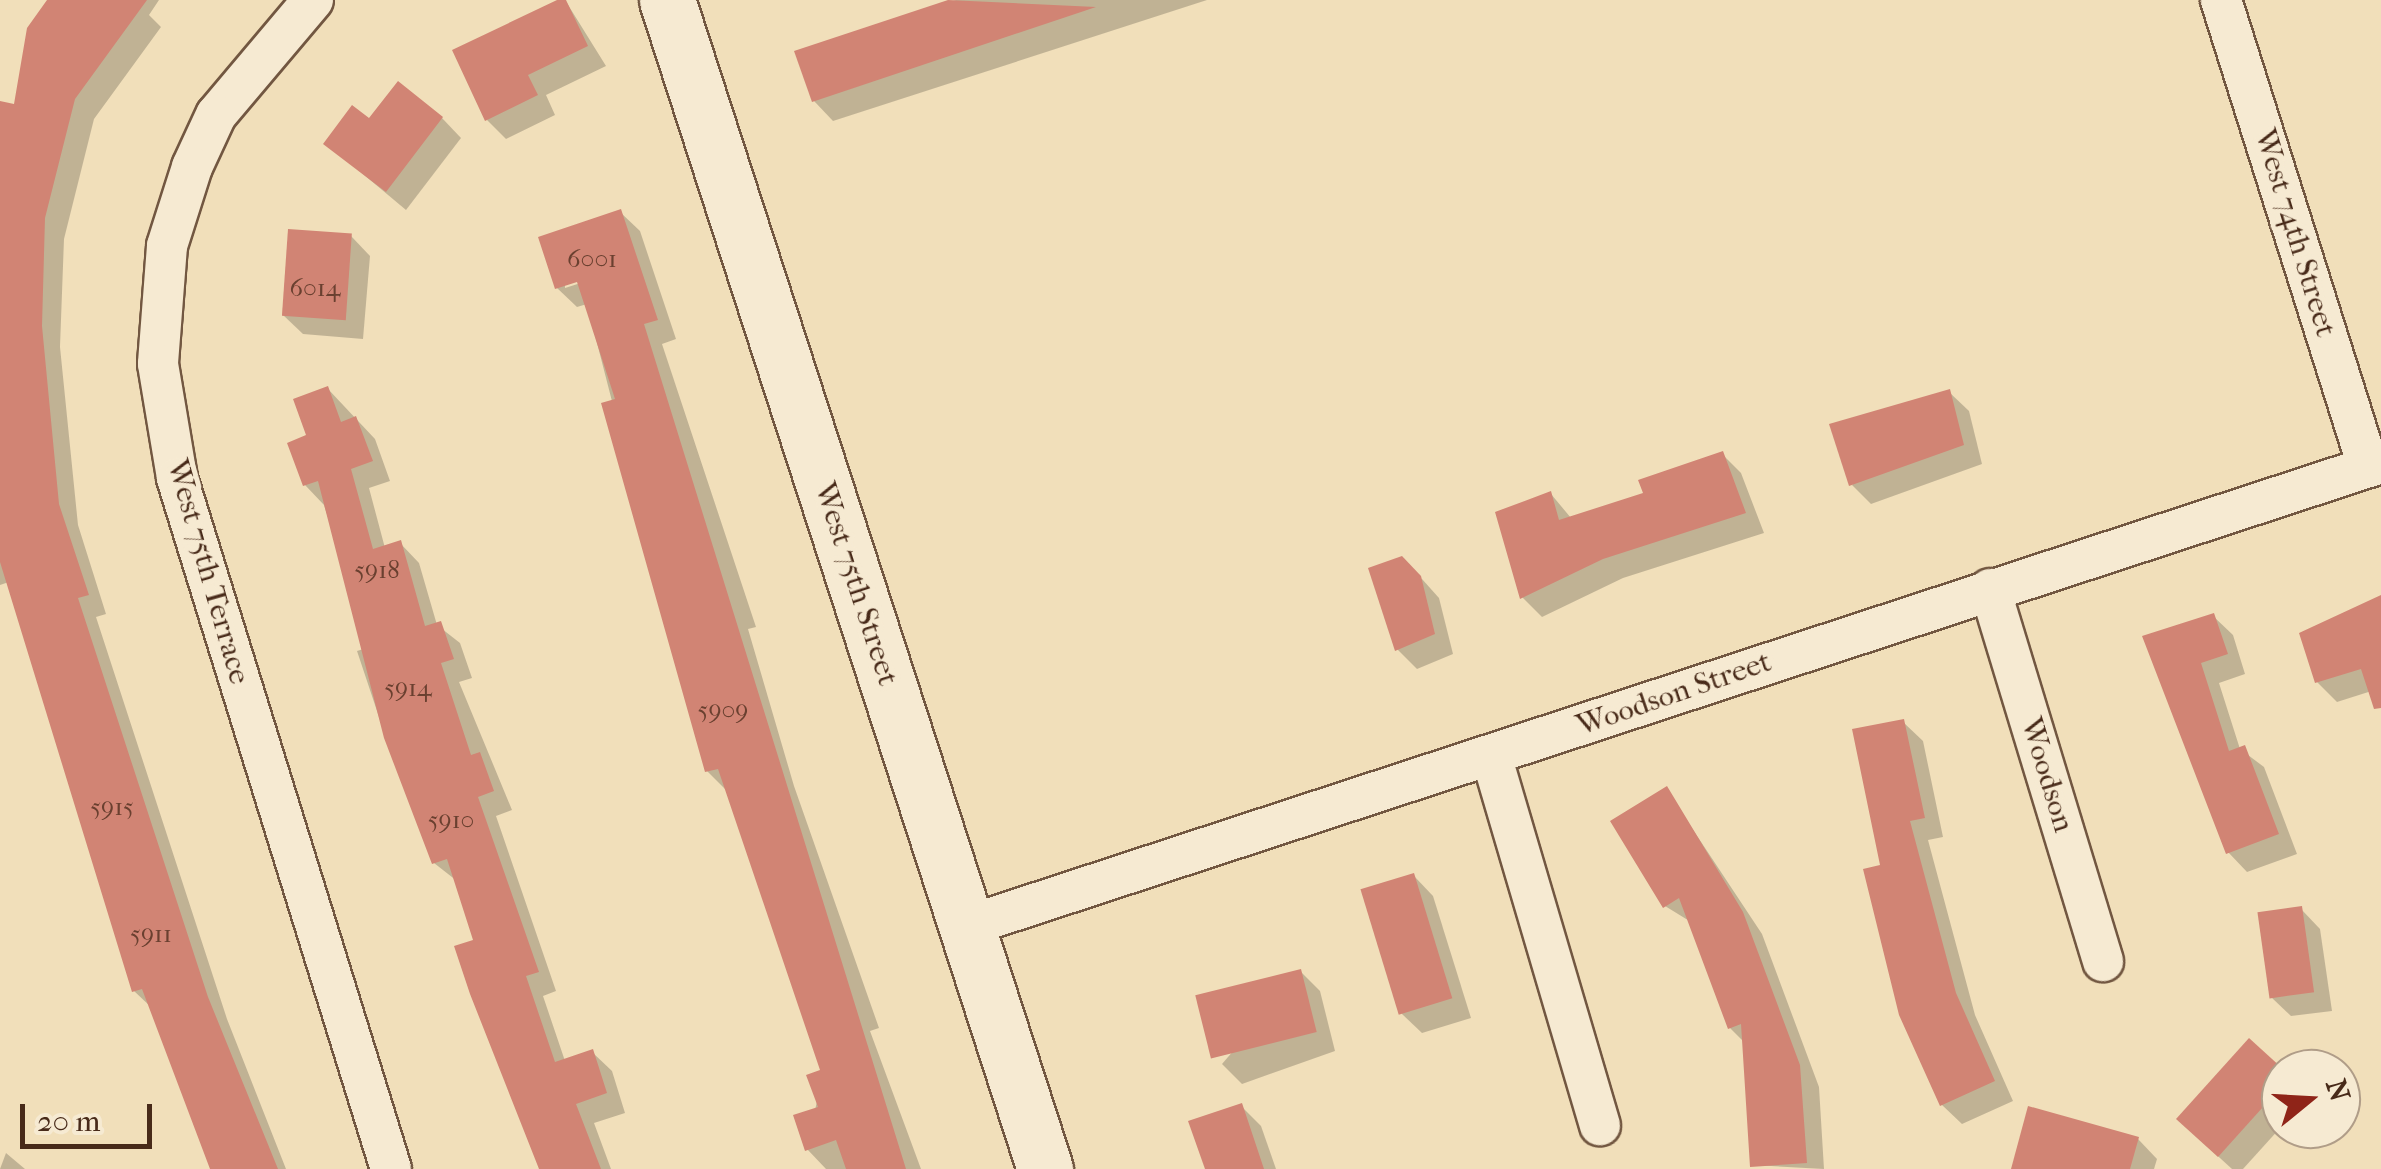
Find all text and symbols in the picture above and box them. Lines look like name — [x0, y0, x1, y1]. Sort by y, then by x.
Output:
street label: West 74th Street — [2246, 125, 2344, 341]
house number: 6001 — [567, 244, 617, 274]
house number: 6014 — [290, 273, 340, 303]
street label: West 75th Terrace — [159, 456, 257, 688]
street label: West 75th Street — [806, 478, 906, 690]
house number: 5918 — [354, 555, 400, 585]
street label: Woodson Street — [1572, 644, 1776, 744]
house number: 5914 — [384, 673, 432, 703]
house number: 5909 — [698, 695, 748, 725]
street label: Woodson — [2013, 713, 2081, 837]
house number: 5915 — [90, 792, 134, 822]
house number: 5910 — [428, 805, 474, 835]
house number: 5911 — [130, 919, 172, 949]
north arrow — [2261, 1049, 2361, 1149]
text: N — [2319, 1075, 2357, 1105]
scale bar — [25, 1084, 158, 1146]
text: 20 m — [37, 1104, 100, 1139]

